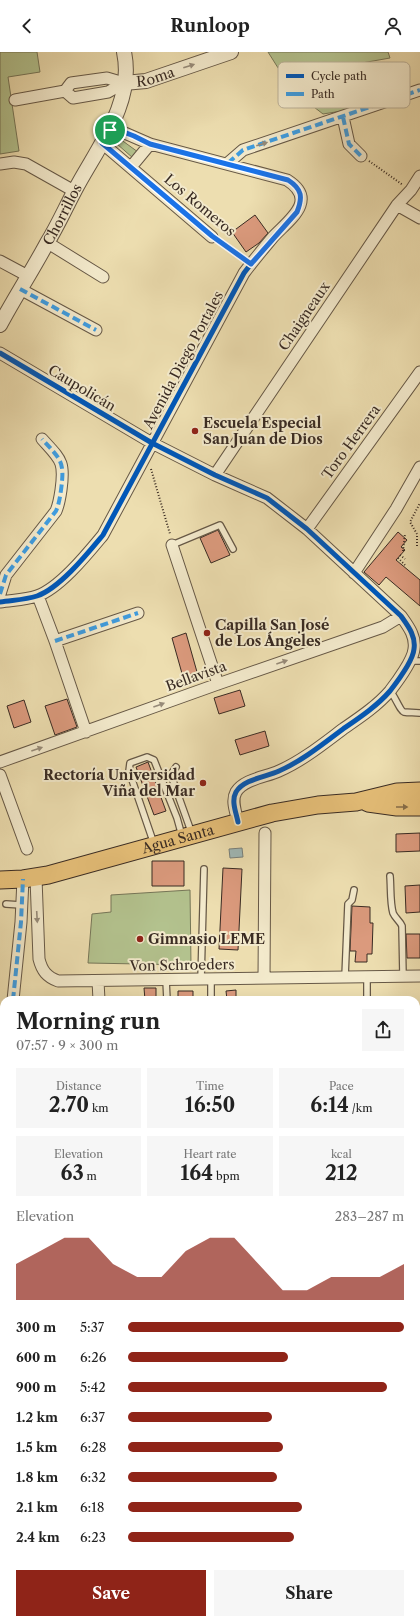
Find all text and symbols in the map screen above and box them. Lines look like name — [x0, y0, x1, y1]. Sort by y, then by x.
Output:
icon: back — [16, 15, 38, 37]
text: Runloop — [170, 15, 250, 37]
icon: person — [382, 15, 404, 37]
legend — [278, 62, 410, 108]
street label: Roma — [136, 63, 177, 91]
one-way arrow — [183, 63, 195, 69]
text: Cycle path — [311, 69, 367, 83]
text: Path — [311, 87, 335, 101]
pin — [93, 113, 127, 147]
icon: arrive — [99, 119, 121, 141]
one-way arrow — [256, 141, 268, 147]
street label: Los Romeros — [161, 170, 239, 240]
street label: Chorrillos — [39, 180, 86, 249]
street label: Chaigneaux — [274, 277, 334, 354]
street label: Avenida Diego Portales — [138, 288, 227, 433]
street label: Caupolicán — [45, 361, 119, 415]
street label: Toro Herrera — [318, 401, 384, 483]
place label: Escuela Especial San Juan de Dios — [203, 414, 323, 448]
marker: Escuela Especial San Juan de Dios — [190, 426, 200, 436]
place label: Capilla San José de Los Ángeles — [215, 616, 329, 650]
marker: Capilla San José de Los Ángeles — [202, 628, 212, 638]
street label: Bellavista — [163, 657, 229, 695]
one-way arrow — [276, 658, 288, 664]
one-way arrow — [154, 702, 166, 708]
one-way arrow — [31, 746, 43, 752]
place label: Rectoría Universidad Viña del Mar — [43, 766, 196, 800]
marker: Rectoría Universidad Viña del Mar — [198, 778, 208, 788]
one-way arrow — [396, 804, 409, 810]
street label: Agua Santa — [139, 820, 216, 858]
one-way arrow — [34, 911, 41, 923]
place label: Gimnasio LEME — [148, 930, 265, 948]
marker: Gimnasio LEME — [135, 934, 145, 944]
street label: Von Schroeders — [128, 955, 235, 975]
text: Morning run — [16, 1008, 160, 1035]
button: share — [362, 1009, 404, 1051]
text: 07:57 · 9 × 300 m — [16, 1037, 118, 1053]
text: Distance — [56, 1079, 101, 1093]
text: Time — [196, 1079, 224, 1093]
text: Pace — [329, 1079, 354, 1093]
text: 2.70 — [49, 1093, 89, 1117]
text: 16:50 — [185, 1093, 235, 1117]
text: 6:14 — [310, 1093, 349, 1117]
text: km — [89, 1101, 109, 1115]
text: /km — [349, 1101, 372, 1115]
text: Elevation — [54, 1147, 103, 1161]
text: Heart rate — [183, 1147, 237, 1161]
text: kcal — [331, 1147, 352, 1161]
text: 63 — [60, 1161, 84, 1185]
text: 164 — [180, 1161, 213, 1185]
text: 212 — [325, 1161, 358, 1185]
text: m — [84, 1169, 97, 1183]
text: bpm — [213, 1169, 240, 1183]
text: Elevation — [16, 1208, 74, 1224]
text: 283–287 m — [335, 1208, 404, 1224]
text: 300 m — [16, 1319, 56, 1335]
text: 5:37 — [80, 1319, 104, 1335]
text: 600 m — [16, 1349, 57, 1365]
text: 6:26 — [80, 1349, 106, 1365]
text: 900 m — [16, 1379, 57, 1395]
text: 5:42 — [80, 1379, 106, 1395]
text: 1.2 km — [16, 1409, 58, 1425]
text: 6:37 — [80, 1409, 105, 1425]
text: 1.5 km — [16, 1439, 57, 1455]
text: 6:28 — [80, 1439, 106, 1455]
text: 1.8 km — [16, 1469, 58, 1485]
text: 6:32 — [80, 1469, 106, 1485]
text: 2.1 km — [16, 1499, 58, 1515]
text: 6:18 — [80, 1499, 104, 1515]
text: 2.4 km — [16, 1529, 60, 1545]
text: 6:23 — [80, 1529, 106, 1545]
button: Save — [16, 1570, 206, 1616]
button: Share — [214, 1570, 404, 1616]

